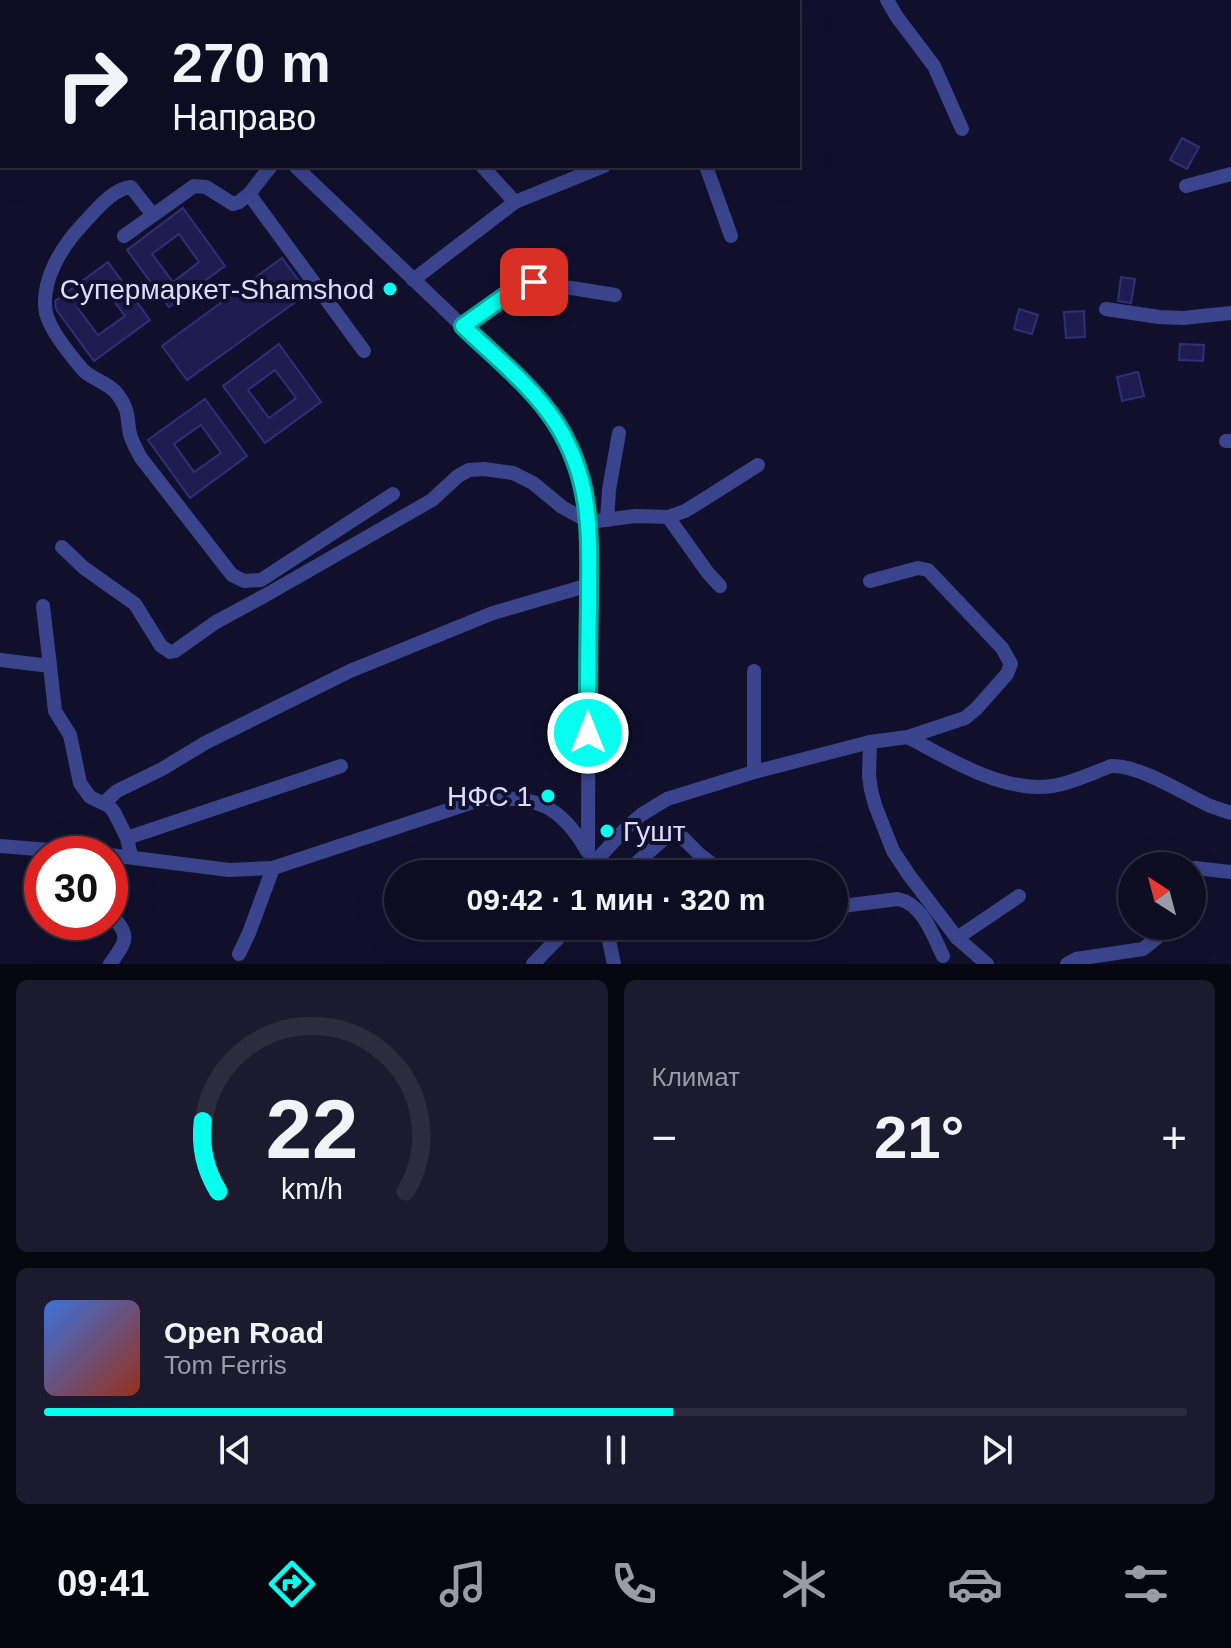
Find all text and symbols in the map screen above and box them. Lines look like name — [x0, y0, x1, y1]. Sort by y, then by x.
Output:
text: 270 m — [172, 31, 331, 94]
icon: right — [40, 32, 144, 136]
text: Направо — [172, 97, 316, 138]
pin — [500, 248, 568, 316]
icon: arrive — [512, 260, 556, 304]
place label: Супермаркет-Shamshod — [60, 274, 374, 305]
marker: Супермаркет-Shamshod — [381, 280, 399, 298]
position arrow — [546, 691, 630, 775]
place label: НФС 1 — [447, 781, 532, 812]
marker: НФС 1 — [539, 787, 557, 805]
place label: Гушт — [623, 816, 686, 847]
marker: Гушт — [598, 822, 616, 840]
speed limit sign: 30 — [24, 836, 128, 940]
north arrow — [1118, 852, 1206, 940]
map controls — [1118, 852, 1206, 940]
text: 09:42 · 1 мин · 320 m — [467, 883, 765, 916]
text: Климат — [652, 1062, 740, 1092]
text: 22 — [265, 1083, 358, 1176]
text: 21° — [874, 1104, 965, 1171]
text: − — [652, 1113, 677, 1162]
text: + — [1161, 1113, 1187, 1162]
text: km/h — [281, 1173, 343, 1205]
text: Open Road — [164, 1316, 324, 1349]
text: Tom Ferris — [164, 1350, 287, 1380]
icon: previous — [213, 1428, 257, 1472]
icon: pause — [594, 1428, 638, 1472]
icon: next — [975, 1428, 1019, 1472]
icon: directions — [264, 1556, 320, 1612]
icon: music — [435, 1556, 491, 1612]
icon: phone — [606, 1556, 662, 1612]
icon: climate — [776, 1556, 832, 1612]
icon: car — [947, 1556, 1003, 1612]
icon: filters — [1118, 1556, 1174, 1612]
text: 09:41 — [57, 1563, 149, 1604]

